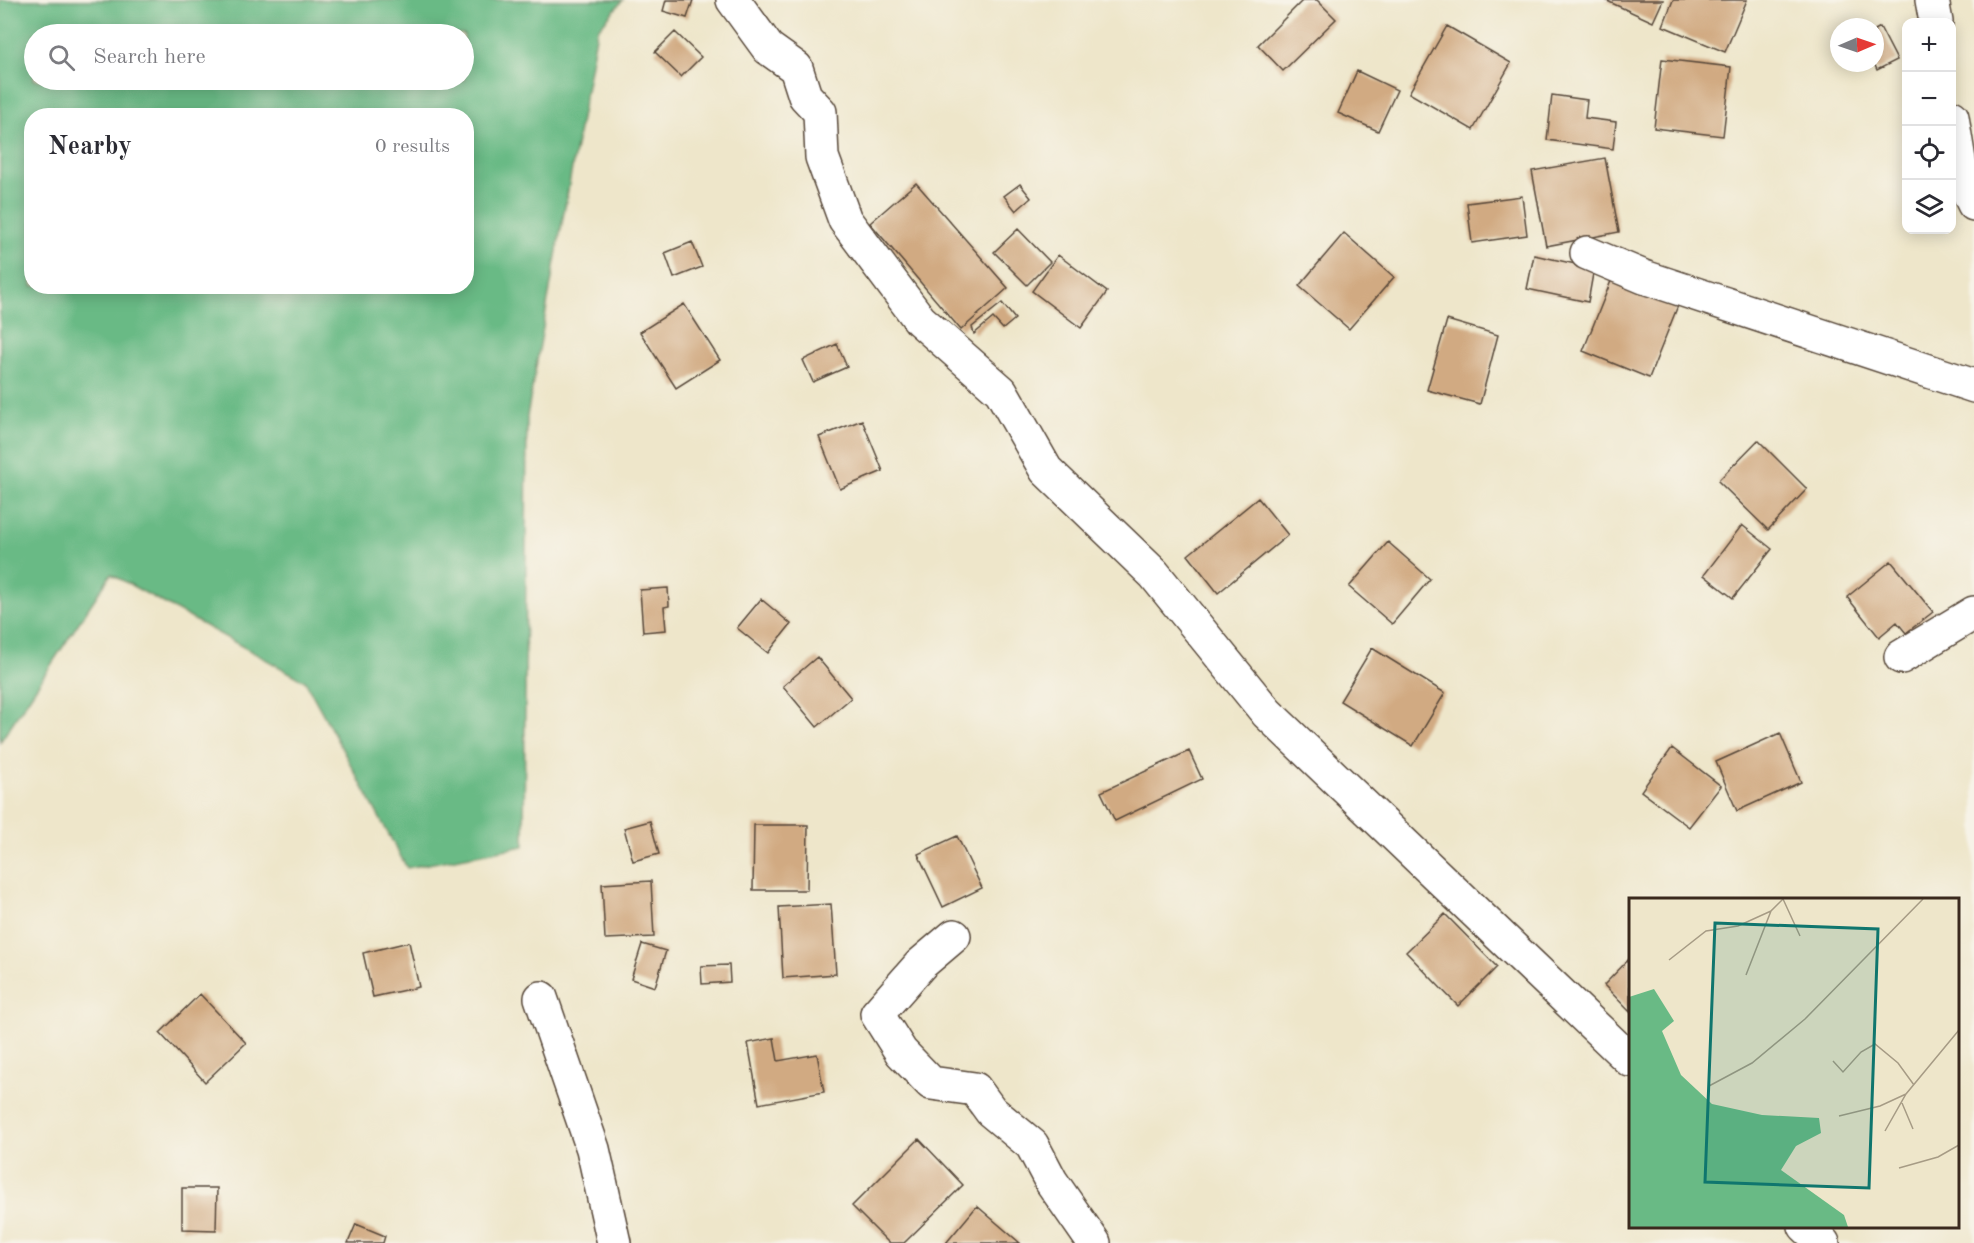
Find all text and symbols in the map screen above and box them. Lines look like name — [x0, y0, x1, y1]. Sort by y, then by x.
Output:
north arrow — [1830, 18, 1884, 72]
map controls — [1902, 18, 1956, 234]
button: + — [1902, 18, 1956, 72]
search box — [24, 24, 474, 90]
icon: search — [45, 41, 78, 74]
text: Search here — [93, 46, 206, 68]
button: − — [1902, 72, 1956, 126]
button: locate — [1902, 126, 1956, 180]
text: Nearby — [48, 134, 132, 160]
text: 0 results — [375, 137, 450, 157]
button: layers — [1902, 180, 1956, 234]
inset map — [1629, 898, 1959, 1228]

